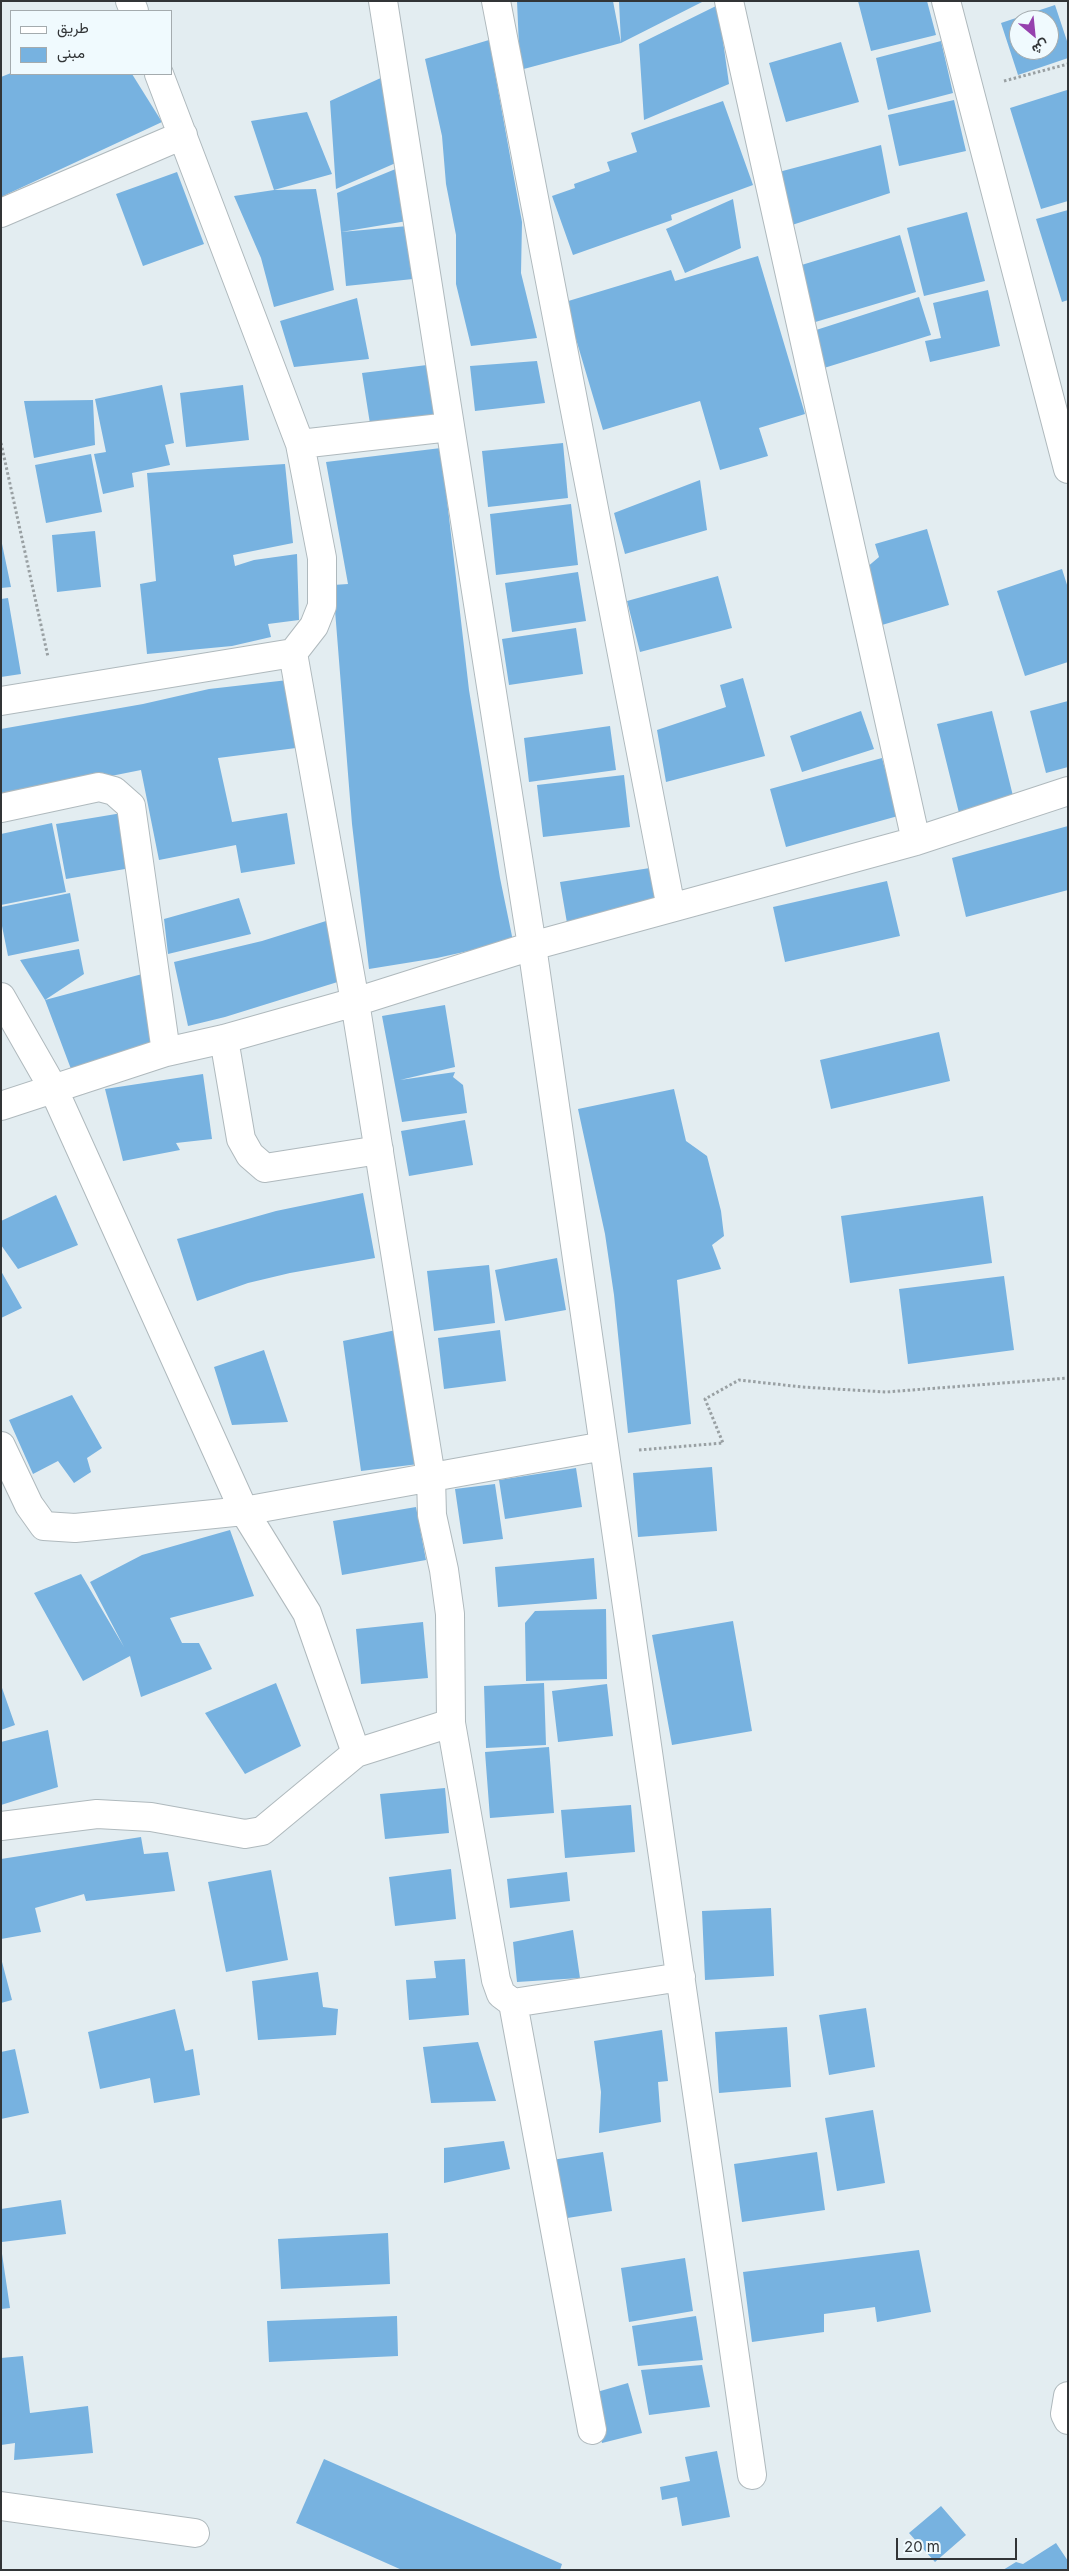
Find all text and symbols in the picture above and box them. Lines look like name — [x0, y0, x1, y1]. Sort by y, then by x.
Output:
legend — [10, 10, 172, 75]
north arrow — [1009, 10, 1059, 60]
text: طريق — [57, 18, 89, 37]
text: ش — [1029, 36, 1052, 59]
text: مبنى — [57, 43, 85, 62]
scale bar — [899, 2528, 1020, 2560]
text: 20 m — [904, 2537, 940, 2556]

